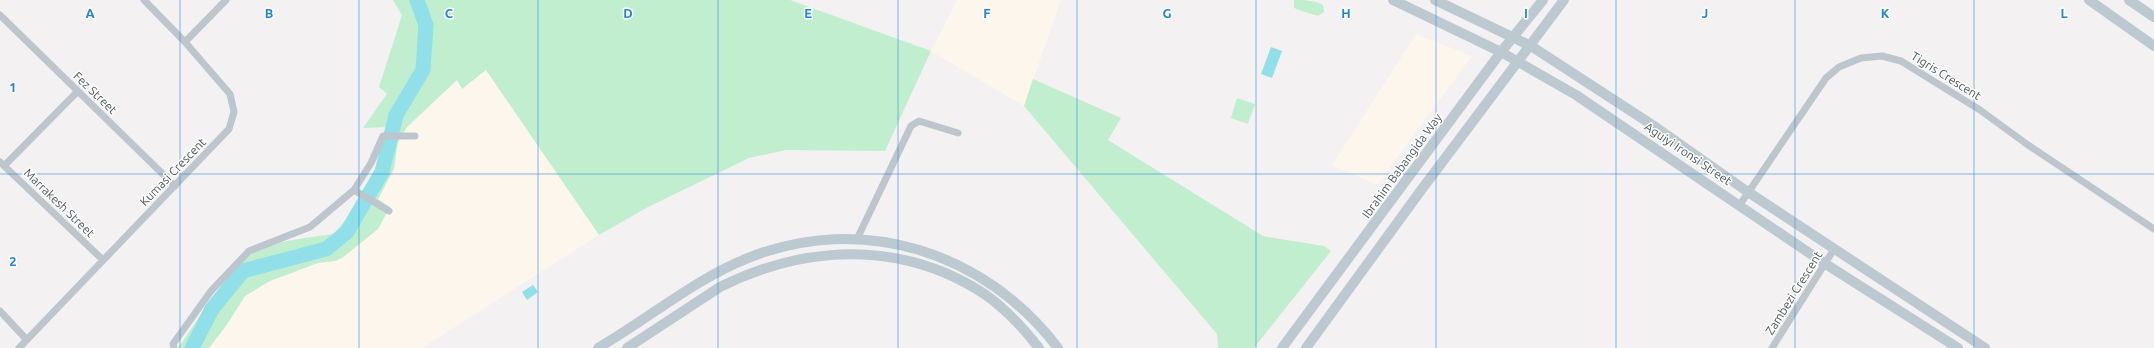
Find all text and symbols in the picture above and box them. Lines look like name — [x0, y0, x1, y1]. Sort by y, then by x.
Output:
text: A — [85, 6, 95, 20]
text: B — [265, 6, 274, 20]
text: C — [445, 6, 454, 20]
text: D — [623, 6, 633, 20]
text: E — [804, 6, 812, 20]
text: F — [983, 6, 991, 20]
text: G — [1163, 6, 1172, 20]
text: H — [1341, 6, 1351, 20]
text: I — [1524, 6, 1528, 20]
text: J — [1702, 6, 1708, 20]
text: K — [1881, 6, 1890, 20]
text: L — [2060, 6, 2068, 20]
street label: Tigris Crescent — [1909, 49, 1984, 102]
street label: Fez Street — [71, 69, 120, 117]
text: 1 — [9, 80, 17, 94]
street label: Ibrahim Babangida Way — [1359, 111, 1444, 221]
street label: Aguiyi Ironsi Street — [1642, 120, 1734, 188]
street label: Kumasi Crescent — [137, 135, 208, 208]
street label: Marrakesh Street — [22, 166, 97, 240]
street label: Zambezi Crescent — [1763, 249, 1825, 337]
text: 2 — [9, 254, 17, 268]

